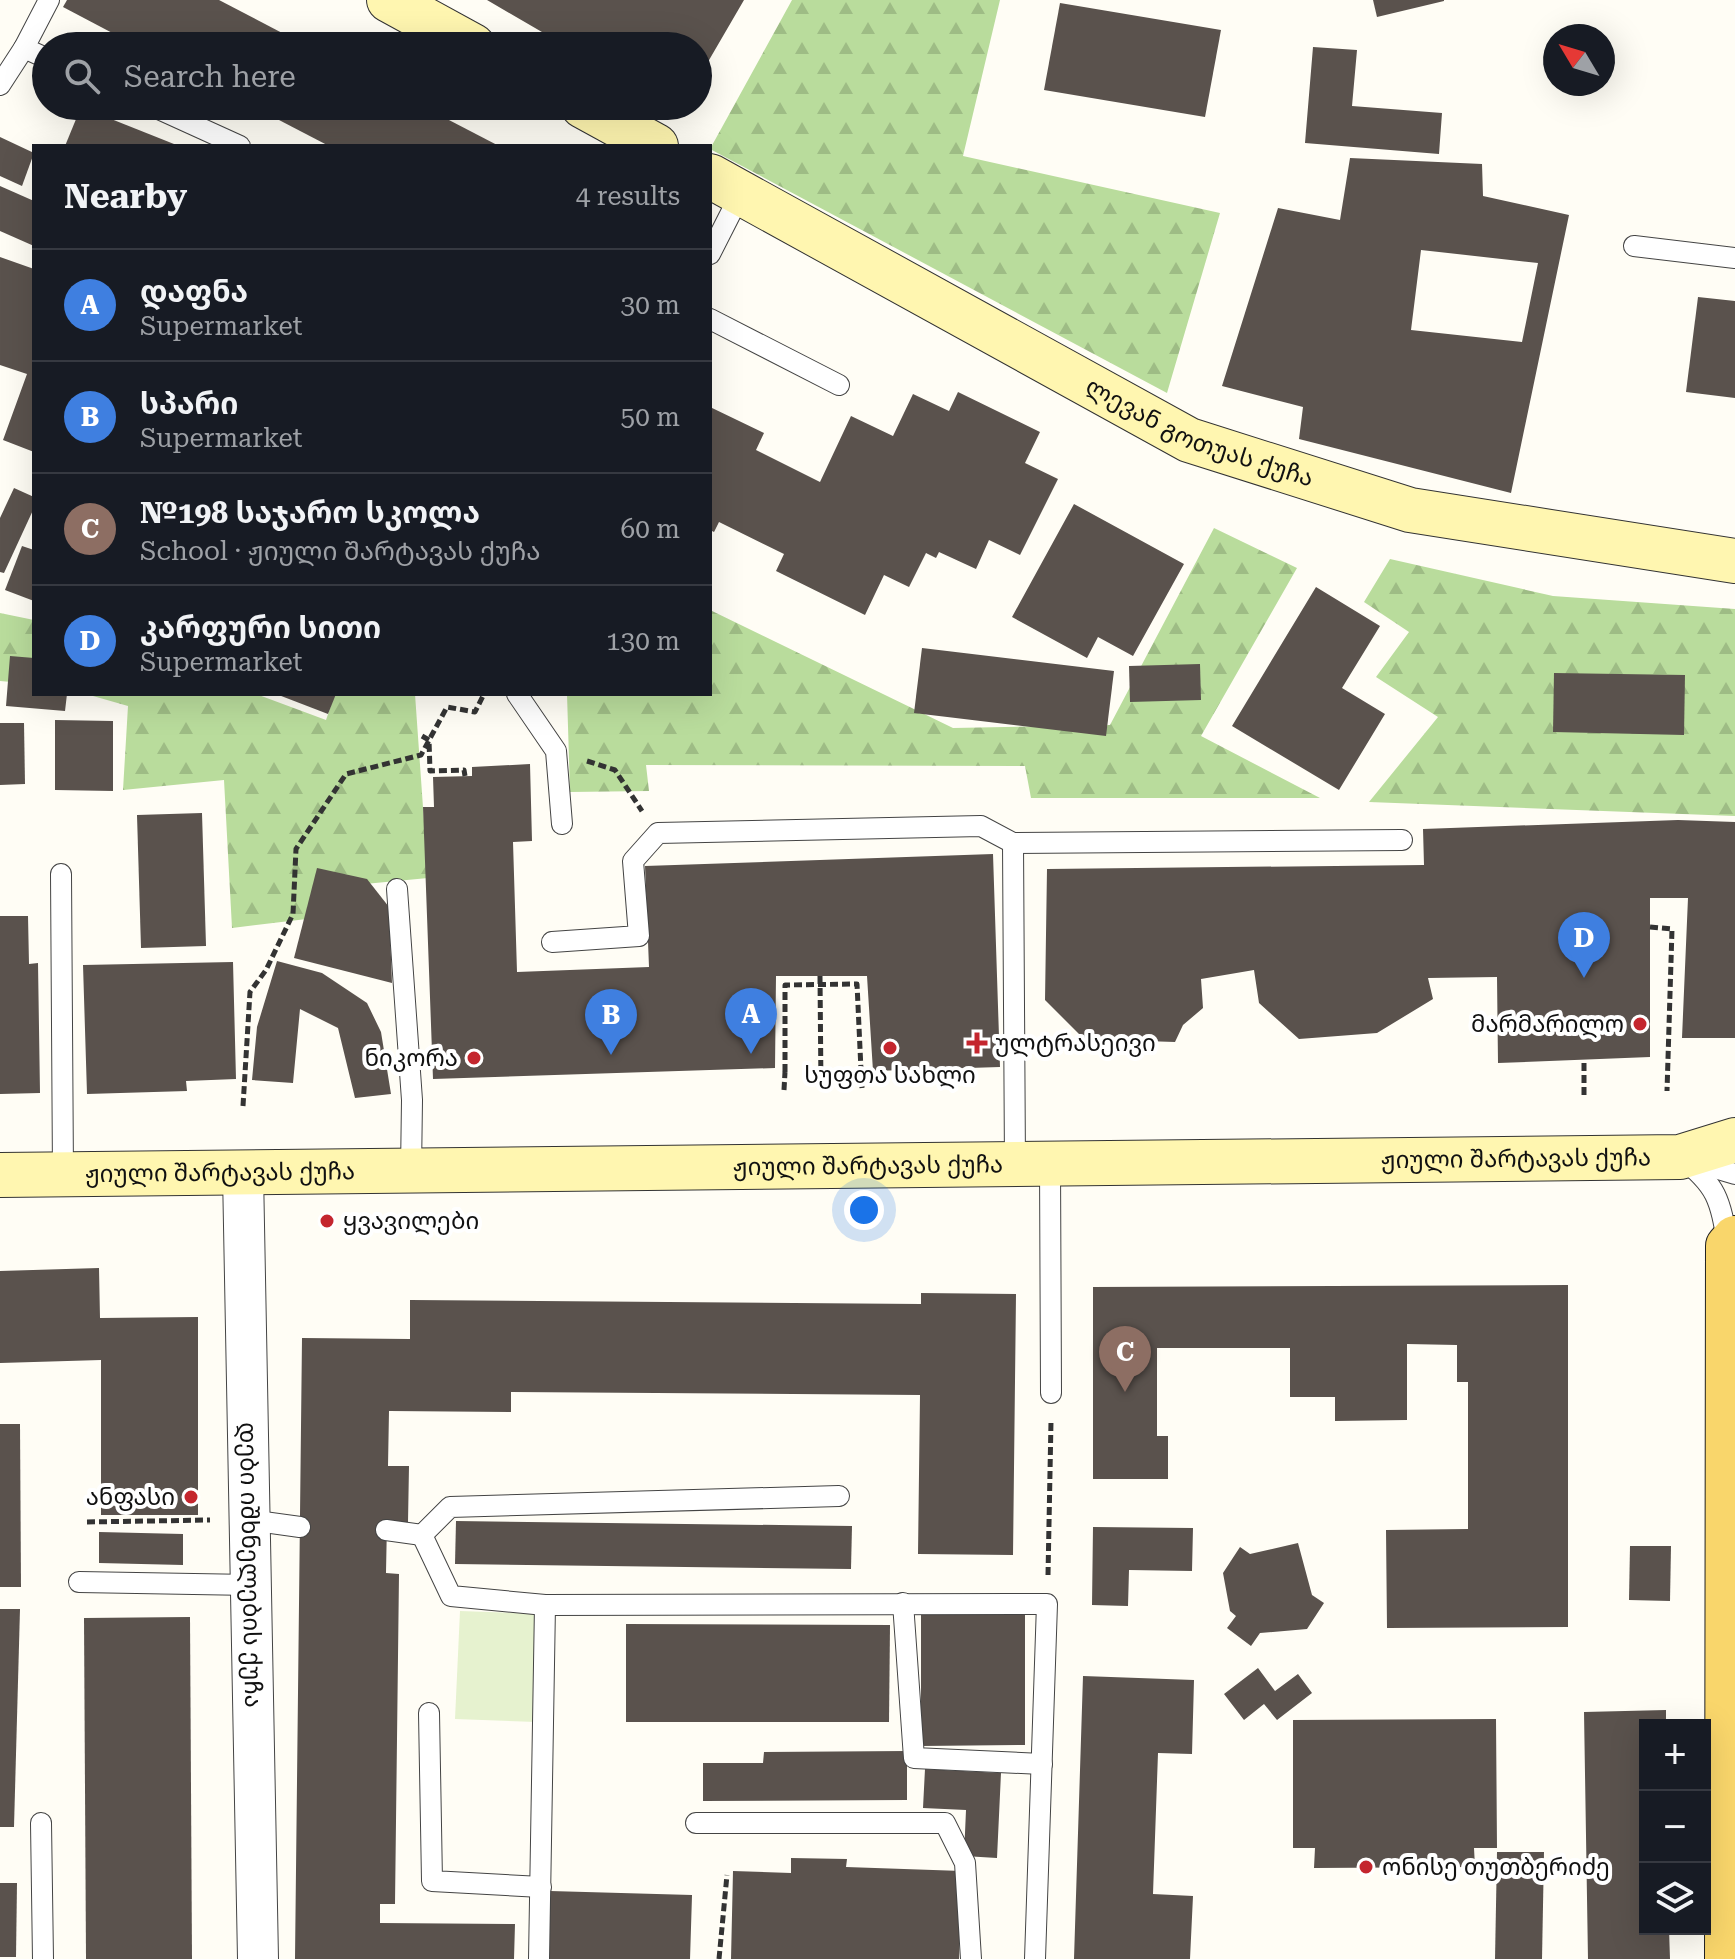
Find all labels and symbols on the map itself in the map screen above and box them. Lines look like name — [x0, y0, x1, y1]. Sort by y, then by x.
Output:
north arrow — [1543, 24, 1615, 96]
street label: ლევან გოთუას ქუჩა — [1081, 372, 1317, 493]
pin: D — [1558, 912, 1610, 978]
pin: A — [725, 988, 777, 1054]
pin: B — [585, 989, 637, 1055]
place label: მარმარილო — [1471, 1010, 1624, 1038]
marker: მარმარილო — [1631, 1015, 1649, 1033]
place label: ულტრასეივი — [995, 1029, 1156, 1057]
marker: ულტრასეივი — [966, 1032, 988, 1054]
marker: სუფთა სახლი — [881, 1039, 899, 1057]
place label: ნიკორა — [364, 1044, 458, 1072]
marker: ნიკორა — [465, 1049, 483, 1067]
place label: სუფთა სახლი — [804, 1061, 976, 1089]
street label: ჟიული შარტავას ქუჩა — [1381, 1143, 1651, 1174]
street label: ჟიული შარტავას ქუჩა — [733, 1150, 1003, 1181]
street label: ჟიული შარტავას ქუჩა — [85, 1157, 355, 1188]
your location — [844, 1190, 884, 1230]
place label: ყვავილები — [343, 1207, 479, 1235]
marker: ყვავილები — [318, 1212, 336, 1230]
pin: C — [1099, 1326, 1151, 1392]
street label: დები იშხნელების ქუჩა — [234, 1422, 267, 1708]
place label: ანფასი — [86, 1483, 175, 1511]
marker: ანფასი — [182, 1488, 200, 1506]
place label: ონისე თუთბერიძე — [1382, 1853, 1610, 1881]
marker: ონისე თუთბერიძე — [1357, 1858, 1375, 1876]

